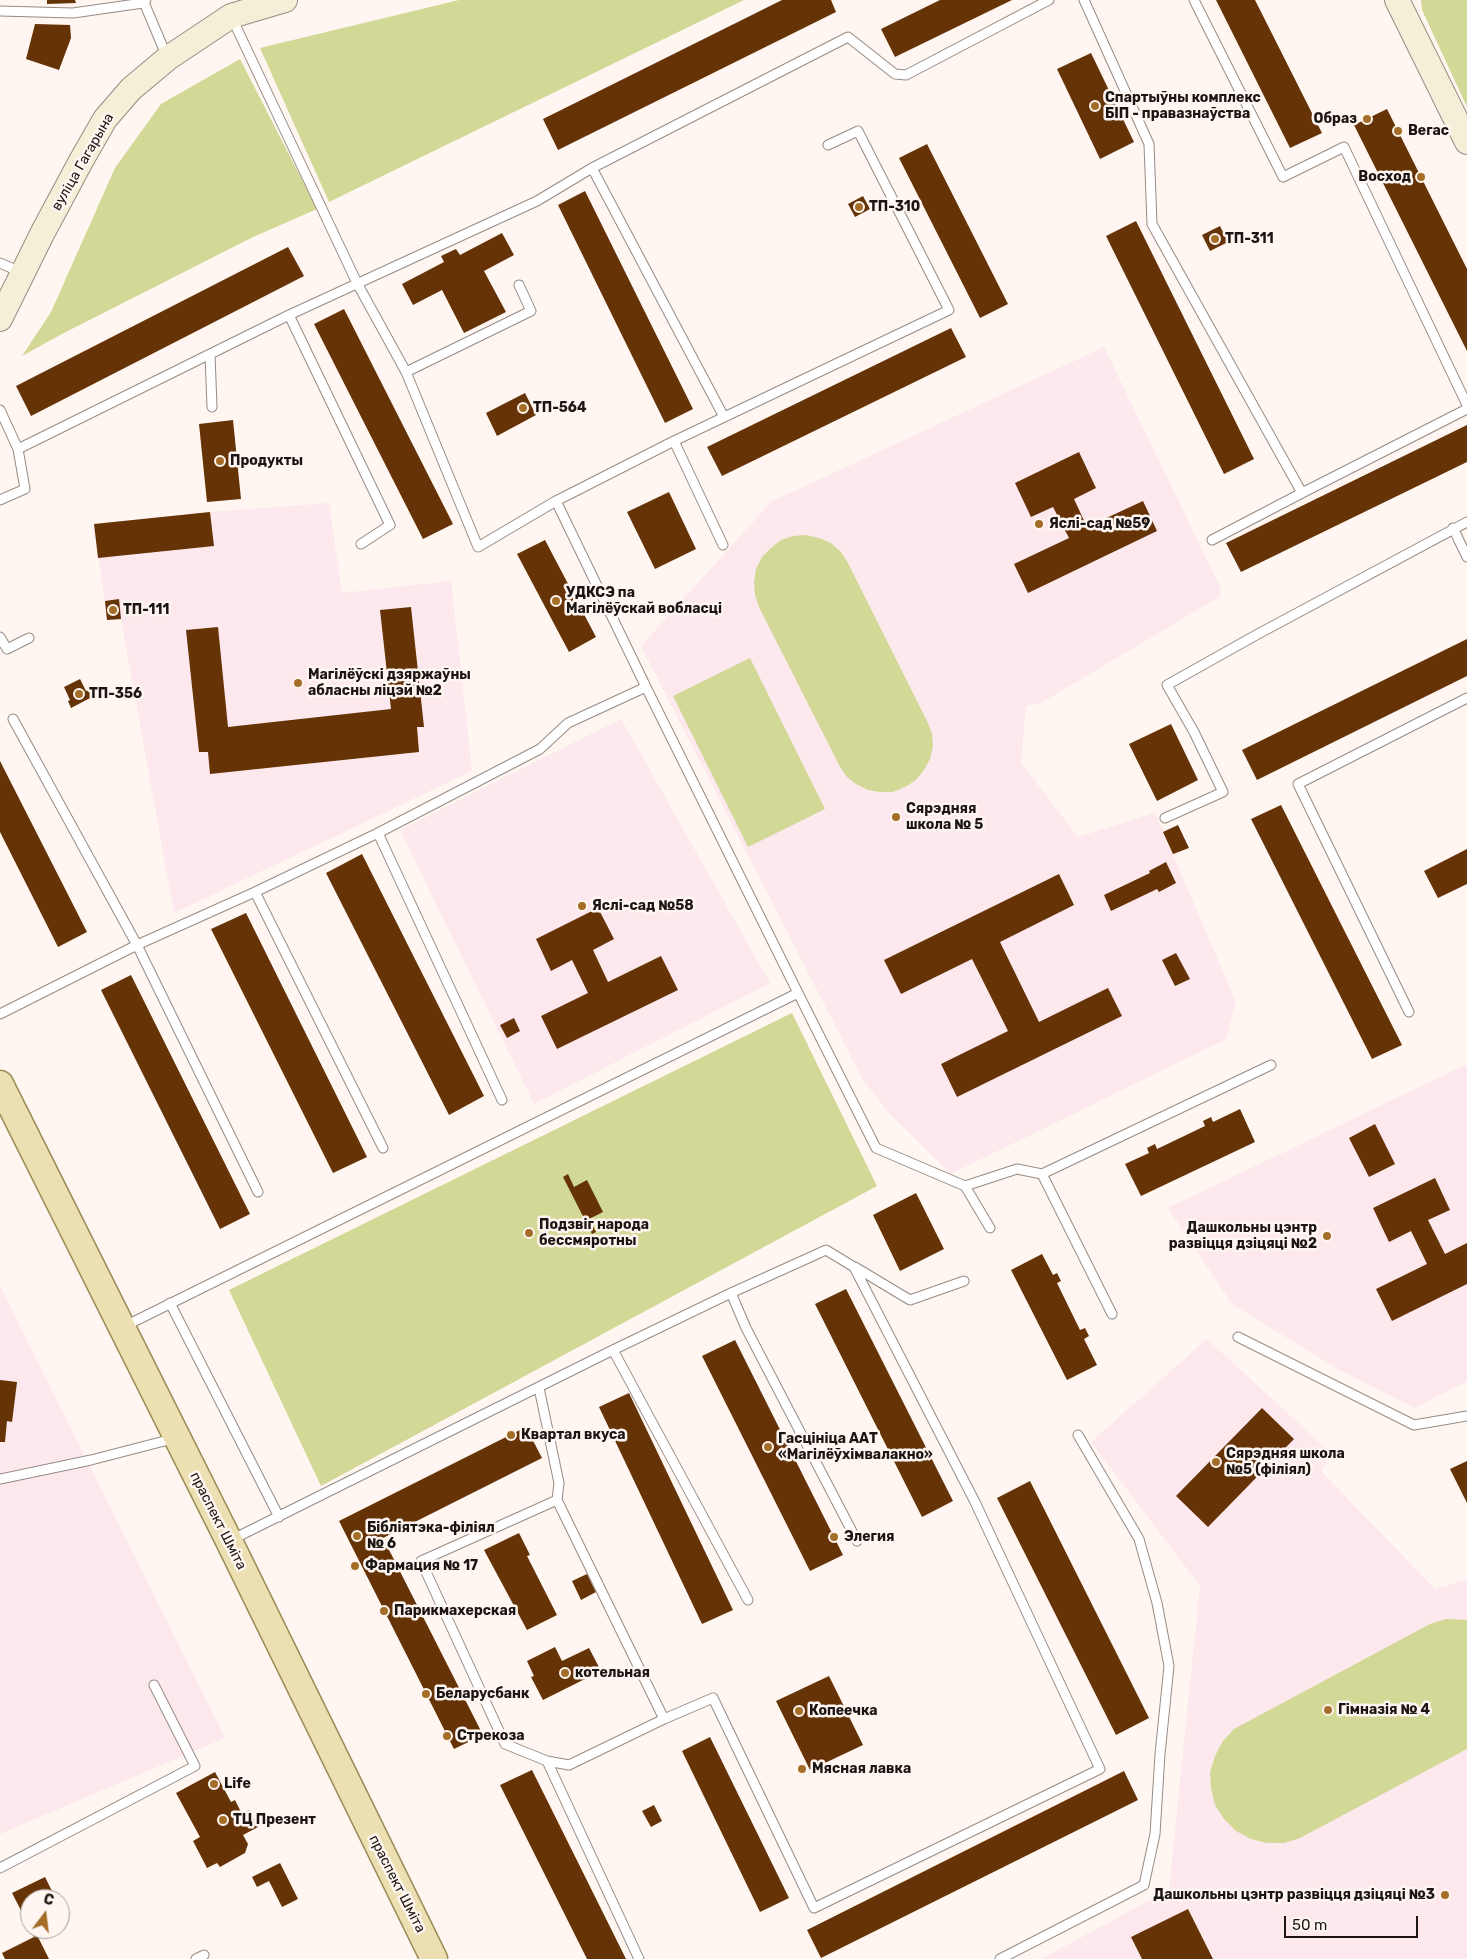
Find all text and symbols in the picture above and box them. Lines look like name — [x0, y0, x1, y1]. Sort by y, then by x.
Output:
place label: Спартыўны комплекс БІП - правазнаўства — [1105, 90, 1261, 122]
marker: Спартыўны комплекс БІП - правазнаўства — [1089, 100, 1101, 112]
street label: вуліца Гагарына — [48, 110, 118, 214]
place label: Образ — [1314, 111, 1357, 127]
marker: Образ — [1361, 113, 1373, 125]
place label: Вегас — [1408, 123, 1449, 139]
marker: Вегас — [1392, 125, 1404, 137]
place label: Восход — [1358, 169, 1411, 185]
marker: Восход — [1415, 171, 1427, 183]
place label: ТП-310 — [869, 199, 920, 215]
marker: ТП-310 — [853, 201, 865, 213]
place label: ТП-311 — [1225, 231, 1274, 247]
marker: ТП-311 — [1209, 233, 1221, 245]
place label: ТП-564 — [533, 400, 587, 416]
marker: ТП-564 — [517, 402, 529, 414]
place label: Продукты — [230, 453, 303, 469]
marker: Продукты — [214, 455, 226, 467]
place label: Яслі-сад №59 — [1049, 516, 1150, 532]
marker: Яслі-сад №59 — [1033, 518, 1045, 530]
place label: УДКСЭ па Магілёўскай вобласці — [566, 585, 722, 618]
marker: УДКСЭ па Магілёўскай вобласці — [550, 595, 562, 607]
place label: ТП-111 — [123, 602, 169, 618]
marker: ТП-111 — [107, 604, 119, 616]
place label: Магілёўскі дзяржаўны абласны ліцэй №2 — [308, 667, 471, 700]
marker: Магілёўскі дзяржаўны абласны ліцэй №2 — [292, 677, 304, 689]
place label: ТП-356 — [89, 686, 142, 702]
marker: ТП-356 — [73, 688, 85, 700]
place label: Сярэдняя школа № 5 — [906, 801, 983, 834]
marker: Сярэдняя школа № 5 — [890, 811, 902, 823]
place label: Яслі-сад №58 — [592, 898, 694, 914]
marker: Яслі-сад №58 — [576, 900, 588, 912]
place label: Подзвіг народа бессмяротны — [539, 1217, 649, 1250]
place label: Дашкольны цэнтр развіцця дзіцяці №2 — [1169, 1220, 1317, 1252]
marker: Подзвіг народа бессмяротны — [523, 1227, 535, 1239]
marker: Дашкольны цэнтр развіцця дзіцяці №2 — [1321, 1230, 1333, 1242]
place label: Квартал вкуса — [521, 1427, 626, 1443]
marker: Квартал вкуса — [505, 1429, 517, 1441]
place label: Гасцініца ААТ «Магілёўхімвалакно» — [778, 1431, 933, 1464]
marker: Гасцініца ААТ «Магілёўхімвалакно» — [762, 1441, 774, 1453]
place label: Сярэдняя школа №5 (філіял) — [1226, 1446, 1345, 1478]
marker: Сярэдняя школа №5 (філіял) — [1210, 1456, 1222, 1468]
street label: праспект Шміта — [186, 1469, 250, 1573]
place label: Бібліятэка-філіял № 6 — [367, 1520, 495, 1552]
place label: Элегия — [844, 1529, 894, 1545]
marker: Бібліятэка-філіял № 6 — [351, 1530, 363, 1542]
marker: Элегия — [828, 1531, 840, 1543]
place label: Фармация № 17 — [365, 1558, 478, 1574]
marker: Фармация № 17 — [349, 1560, 361, 1572]
place label: Парикмахерская — [394, 1603, 516, 1619]
marker: Парикмахерская — [378, 1605, 390, 1617]
place label: котельная — [575, 1665, 650, 1681]
marker: котельная — [559, 1667, 571, 1679]
place label: Беларусбанк — [436, 1686, 530, 1702]
marker: Беларусбанк — [420, 1688, 432, 1700]
place label: Гімназія № 4 — [1338, 1702, 1430, 1718]
place label: Копеечка — [809, 1703, 878, 1719]
marker: Гімназія № 4 — [1322, 1704, 1334, 1716]
marker: Копеечка — [793, 1705, 805, 1717]
place label: Стрекоза — [457, 1728, 524, 1744]
marker: Стрекоза — [441, 1730, 453, 1742]
place label: Мясная лавка — [812, 1761, 911, 1777]
marker: Мясная лавка — [796, 1763, 808, 1775]
place label: Life — [224, 1776, 251, 1792]
marker: Life — [208, 1778, 220, 1790]
place label: ТЦ Презент — [233, 1812, 316, 1828]
marker: ТЦ Презент — [217, 1814, 229, 1826]
street label: праспект Шміта — [365, 1832, 429, 1936]
place label: Дашкольны цэнтр развіцця дзіцяці №3 — [1153, 1887, 1435, 1903]
north arrow — [20, 1889, 70, 1939]
marker: Дашкольны цэнтр развіцця дзіцяці №3 — [1439, 1889, 1451, 1901]
text: С — [42, 1891, 56, 1909]
scale bar — [1287, 1906, 1421, 1938]
text: 50 m — [1292, 1916, 1327, 1934]

